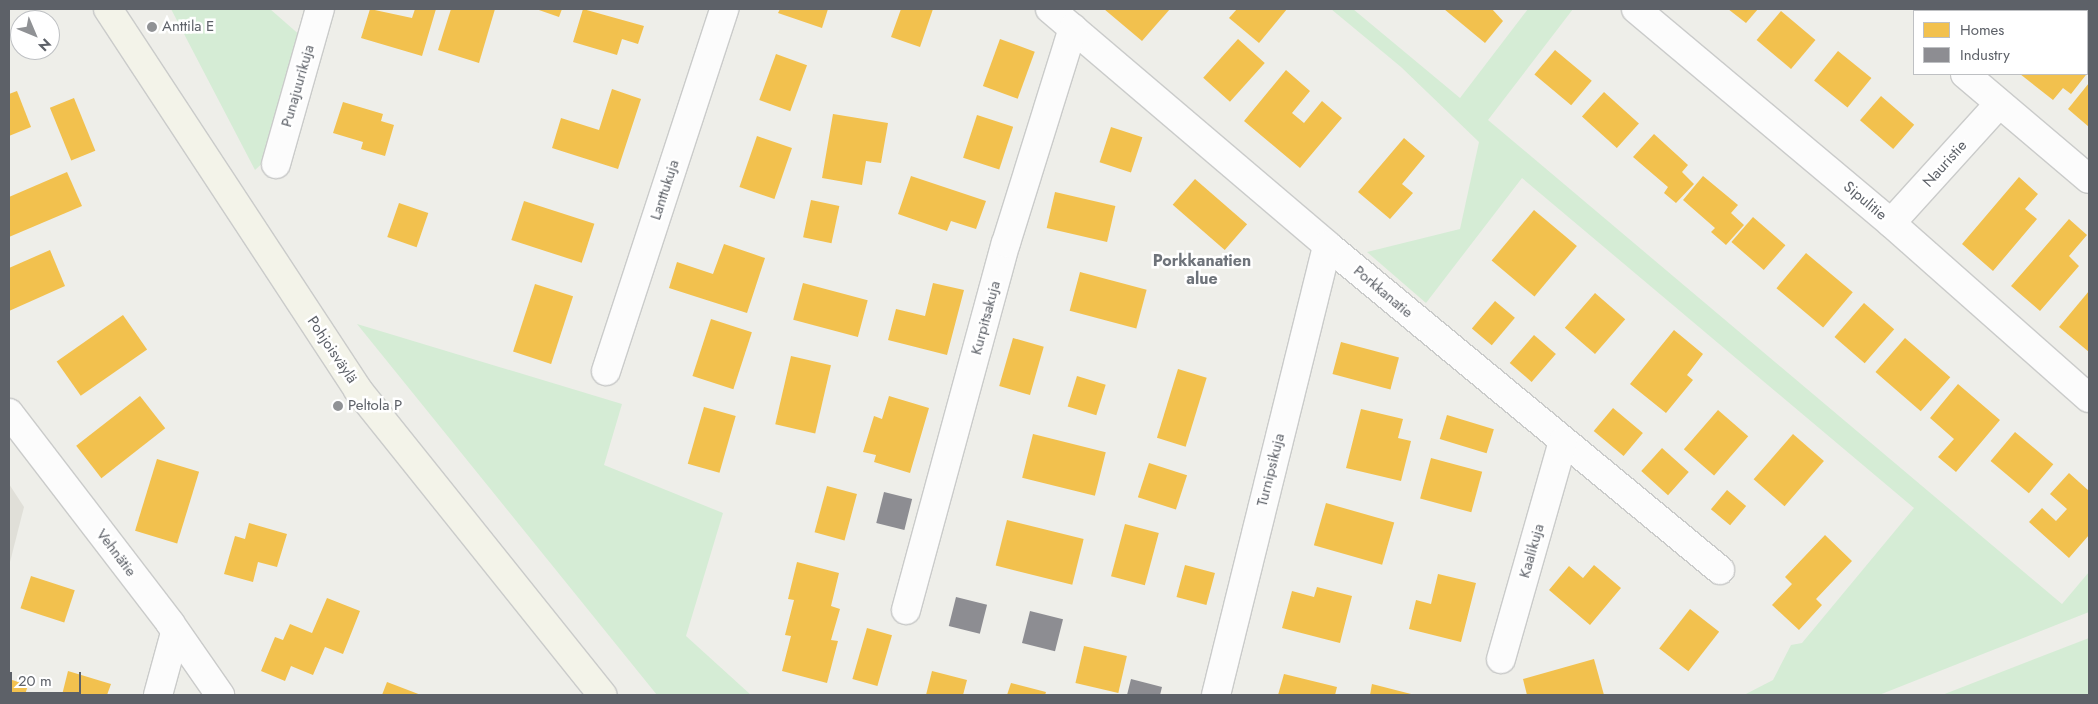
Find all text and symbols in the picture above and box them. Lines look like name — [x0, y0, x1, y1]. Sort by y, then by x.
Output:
north arrow — [10, 10, 60, 60]
legend — [1913, 10, 2088, 75]
place label: Anttila E — [162, 18, 214, 36]
text: Homes — [1960, 19, 2004, 41]
marker: Anttila E — [146, 21, 158, 33]
text: N — [34, 34, 56, 56]
street label: Punajuurikuja — [278, 43, 318, 129]
text: Industry — [1960, 44, 2010, 66]
street label: Nauristie — [1919, 137, 1971, 191]
street label: Lanttukuja — [647, 158, 683, 222]
street label: Sipulitie — [1840, 178, 1890, 224]
district label: Porkkanatien alue — [1153, 251, 1251, 289]
street label: Porkkanatie — [1350, 262, 1416, 322]
street label: Kurpitsakuja — [968, 279, 1004, 357]
street label: Pohjoisväylä — [303, 313, 361, 387]
place label: Peltola P — [348, 397, 402, 415]
marker: Peltola P — [332, 400, 344, 412]
street label: Turnipsikuja — [1253, 432, 1289, 508]
street label: Kaalikuja — [1516, 522, 1548, 580]
street label: Vehnätie — [92, 526, 140, 580]
scale bar — [12, 662, 84, 694]
text: 20 m — [18, 670, 52, 692]

